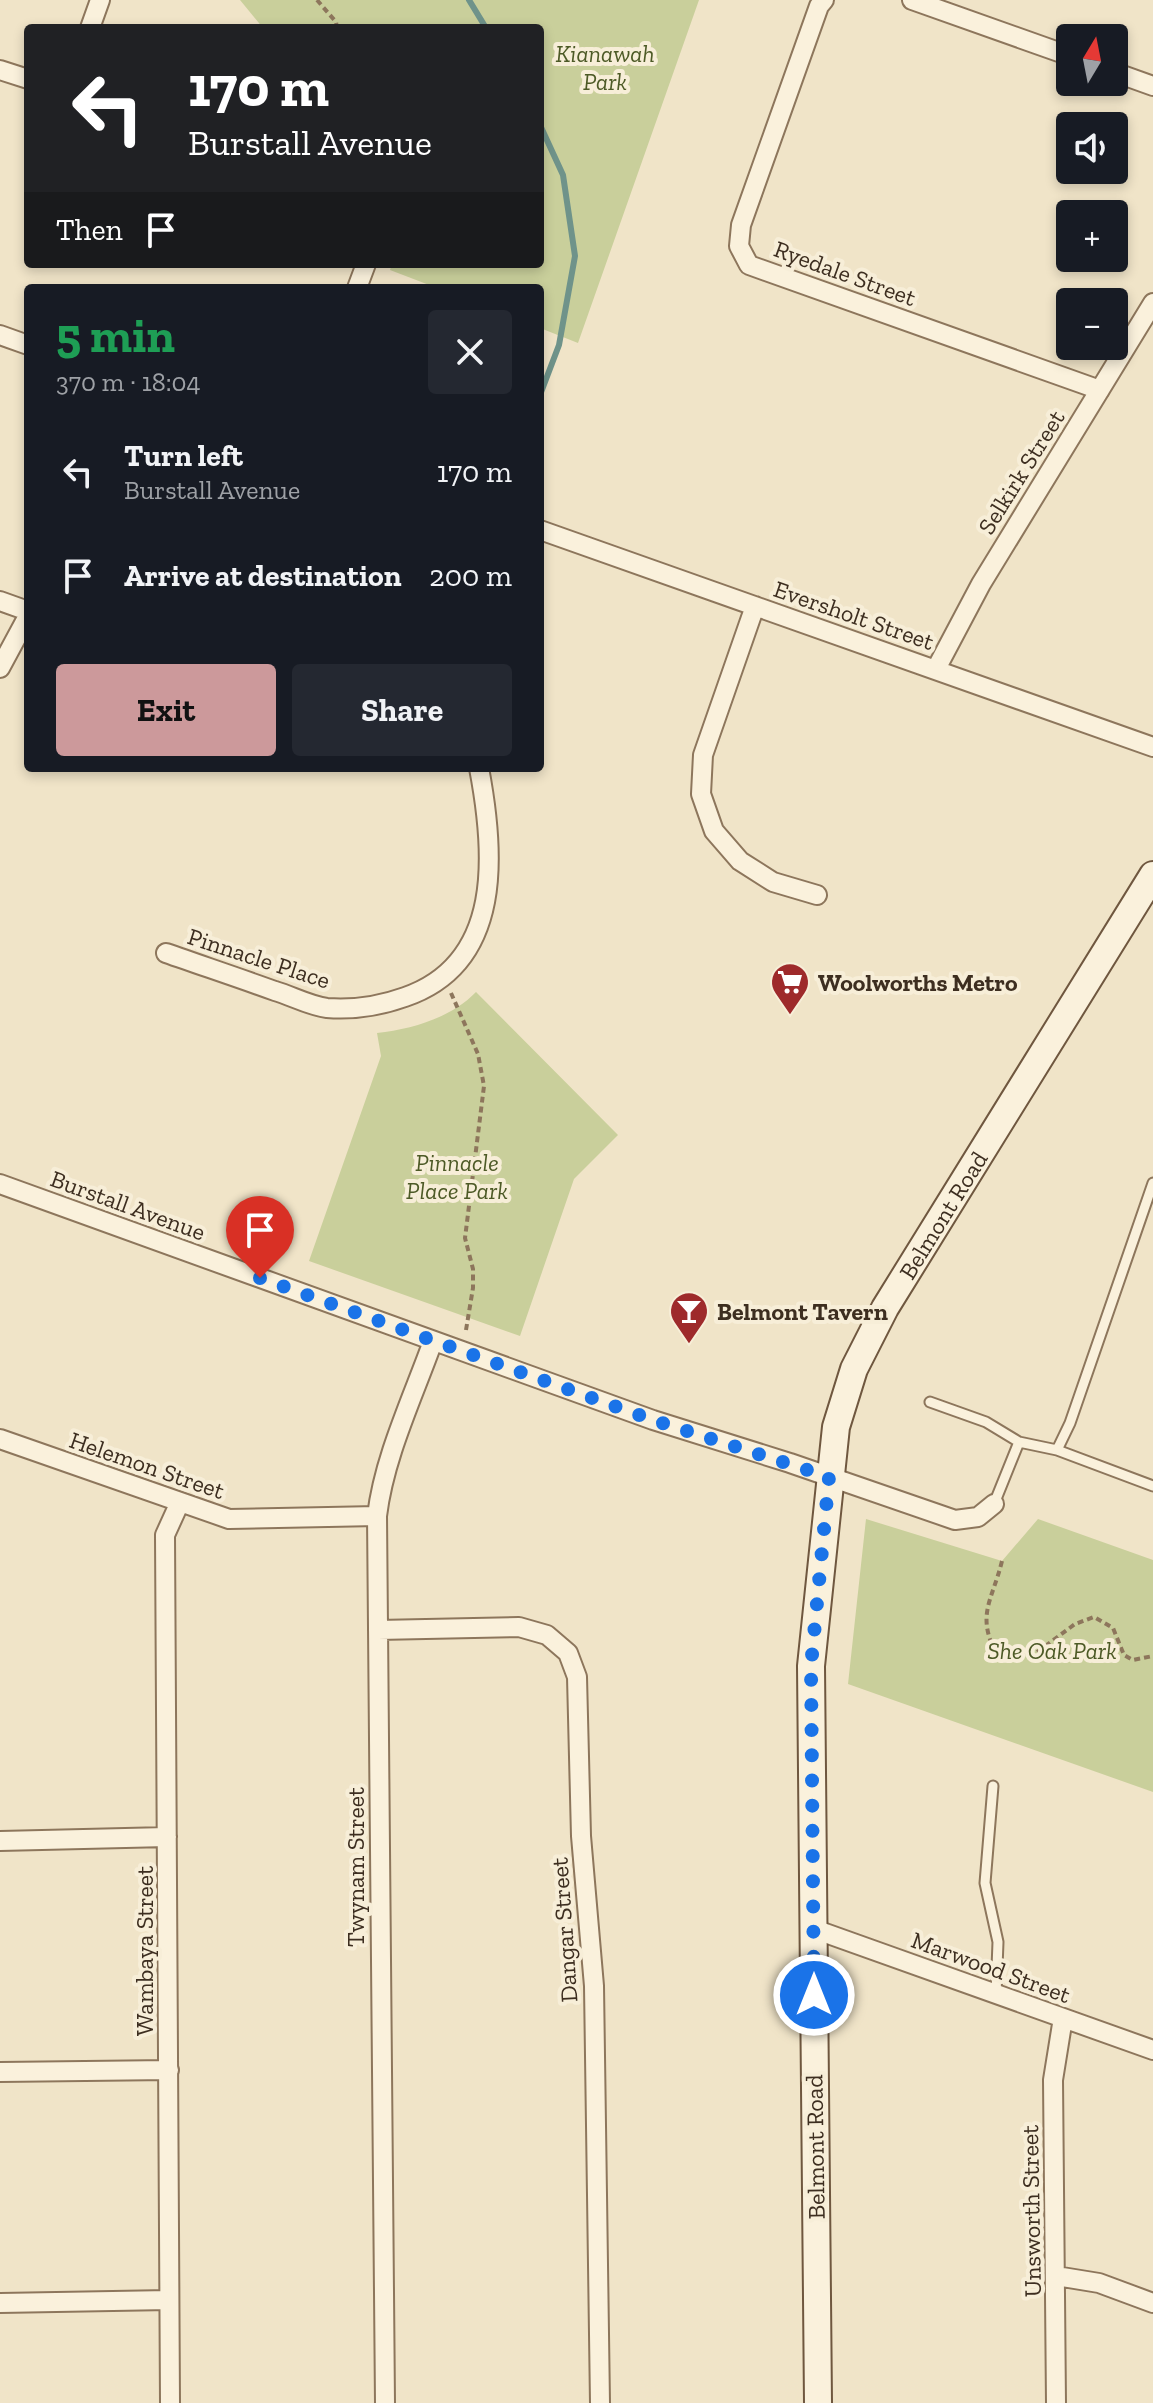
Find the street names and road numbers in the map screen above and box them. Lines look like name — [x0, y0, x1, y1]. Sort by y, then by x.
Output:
street label: Ryedale Street — [770, 234, 920, 312]
street label: Selkirk Street — [971, 405, 1071, 539]
street label: Eversholt Street — [770, 574, 938, 656]
street label: Pinnacle Place — [184, 921, 334, 995]
street label: Belmont Road — [892, 1146, 993, 1284]
street label: Burstall Avenue — [47, 1164, 209, 1246]
street label: Helemon Street — [66, 1425, 228, 1505]
street label: Twynam Street — [341, 1787, 370, 1947]
street label: Dangar Street — [544, 1856, 584, 2003]
street label: Wambaya Street — [130, 1866, 159, 2036]
street label: Marwood Street — [907, 1925, 1075, 2009]
street label: Belmont Road — [799, 2074, 831, 2220]
street label: Unsworth Street — [1015, 2125, 1047, 2297]

